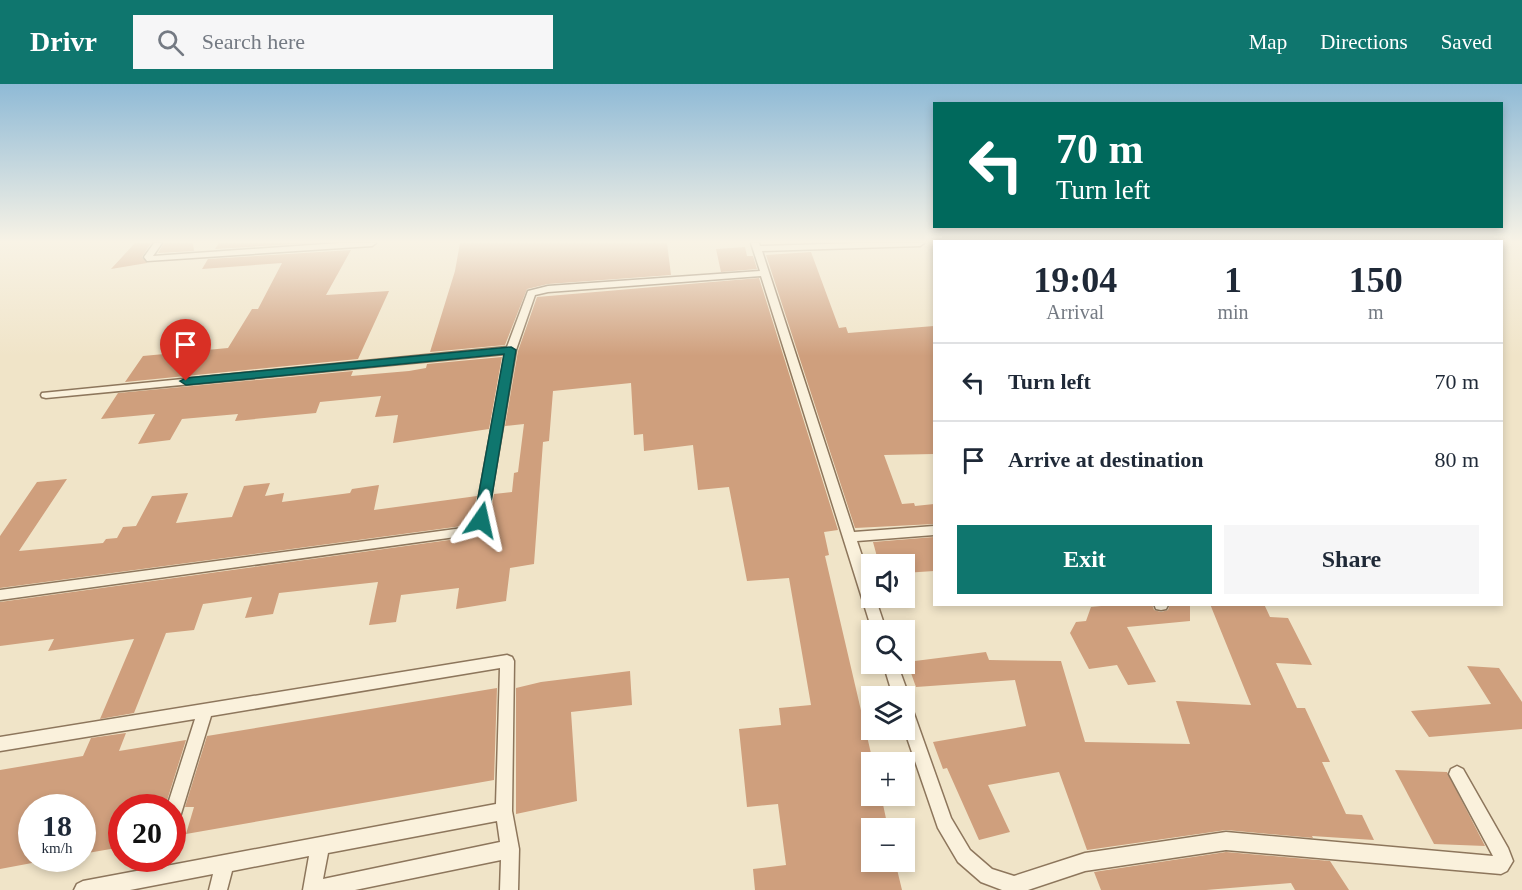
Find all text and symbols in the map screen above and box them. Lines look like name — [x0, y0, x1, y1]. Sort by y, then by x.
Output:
search box — [133, 15, 553, 69]
text: Drivr — [30, 26, 97, 57]
icon: search — [154, 26, 187, 59]
text: Search here — [202, 29, 305, 54]
text: Map — [1249, 30, 1287, 54]
text: Directions — [1320, 30, 1408, 54]
text: Saved — [1441, 30, 1492, 54]
icon: left — [957, 126, 1035, 204]
text: 70 m — [1056, 126, 1144, 172]
text: Turn left — [1056, 175, 1150, 205]
text: 19:04 — [1033, 260, 1117, 300]
text: 1 — [1224, 260, 1242, 300]
text: 150 — [1349, 260, 1403, 300]
text: Arrival — [1046, 301, 1104, 323]
text: min — [1217, 301, 1249, 323]
text: m — [1368, 301, 1384, 323]
pin — [160, 319, 211, 381]
icon: arrive — [169, 328, 202, 361]
icon: left — [957, 366, 990, 399]
text: Turn left — [1008, 369, 1091, 394]
text: 70 m — [1434, 369, 1479, 394]
icon: arrive — [957, 444, 990, 477]
text: Arrive at destination — [1008, 447, 1204, 472]
text: 80 m — [1434, 447, 1479, 472]
position arrow — [449, 488, 513, 552]
button: Exit — [957, 525, 1212, 594]
button: Share — [1224, 525, 1479, 594]
map controls — [861, 554, 915, 872]
button: sound — [861, 554, 915, 608]
button: search — [861, 620, 915, 674]
button: layers — [861, 686, 915, 740]
button: + — [861, 752, 915, 806]
speed limit sign: 20 — [108, 794, 186, 872]
text: 18 — [42, 809, 72, 842]
button: − — [861, 818, 915, 872]
text: km/h — [42, 840, 72, 856]

